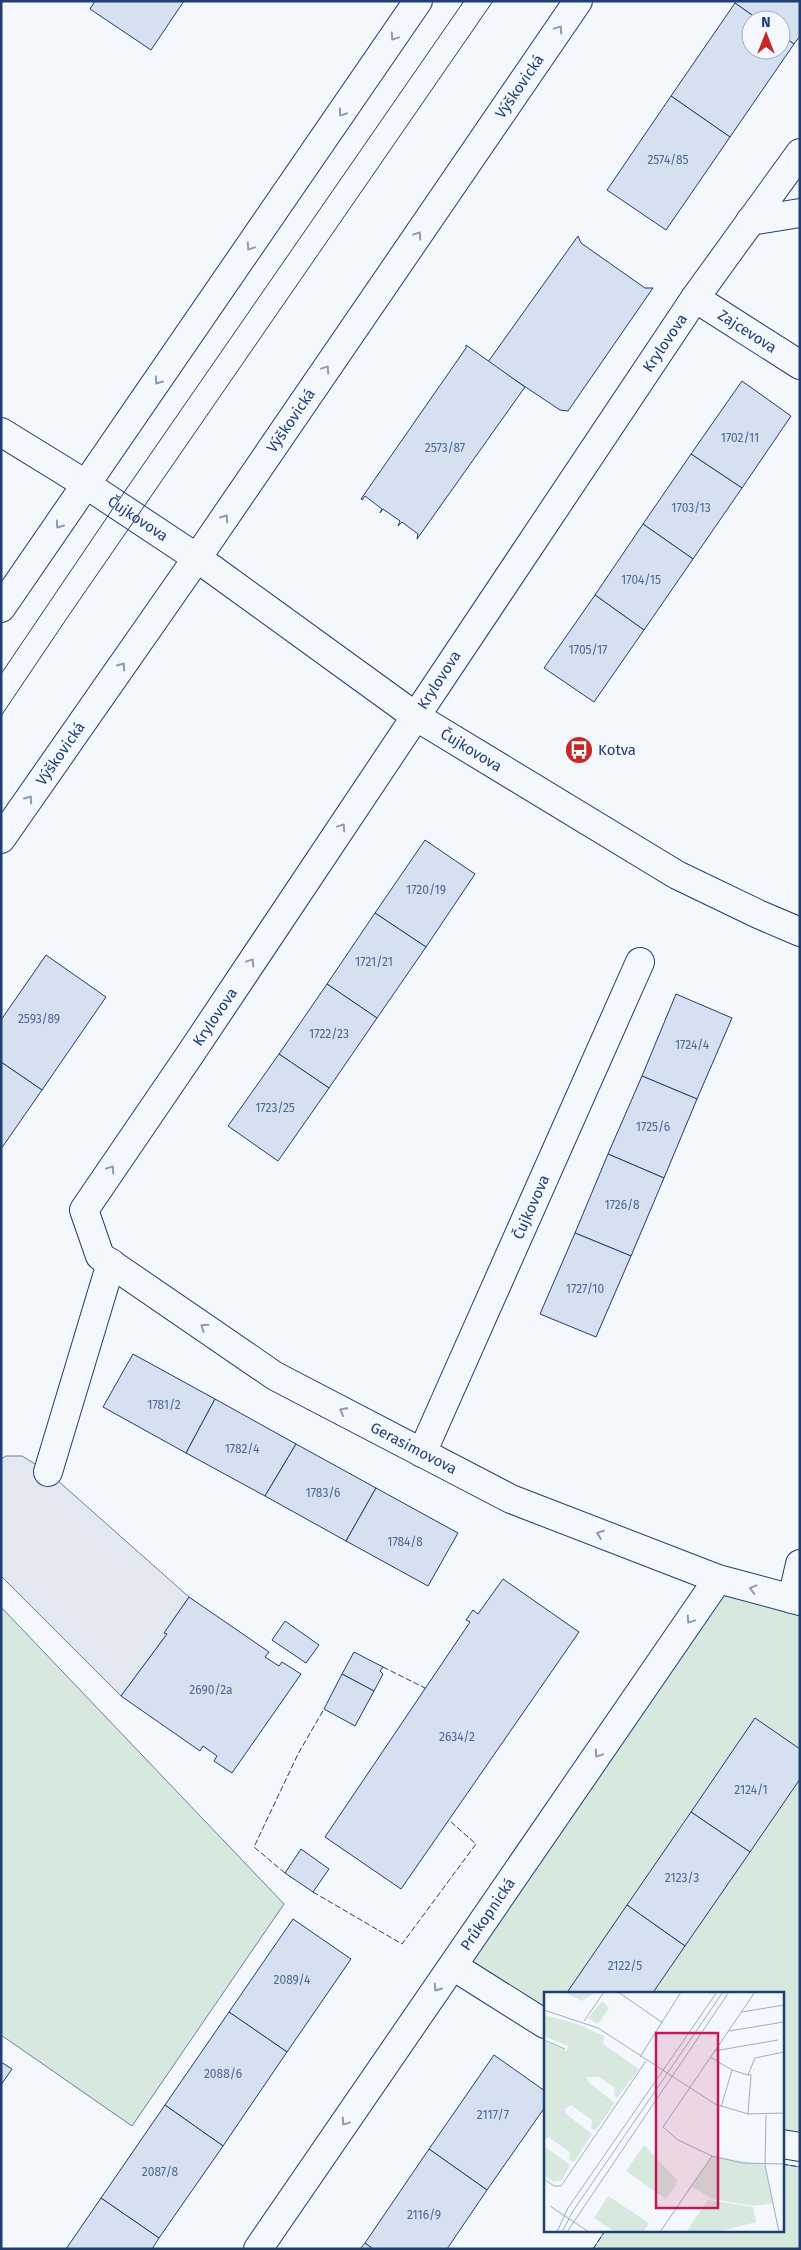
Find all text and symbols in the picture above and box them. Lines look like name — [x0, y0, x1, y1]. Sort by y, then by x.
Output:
north arrow — [741, 10, 791, 60]
text: N — [761, 14, 771, 31]
one-way arrow — [553, 25, 562, 35]
one-way arrow — [391, 31, 400, 41]
street label: Výškovická — [492, 51, 548, 122]
one-way arrow — [339, 107, 348, 117]
house number: 2574/85 — [647, 153, 689, 167]
one-way arrow — [412, 232, 421, 241]
one-way arrow — [247, 241, 256, 251]
street label: Zajcevova — [715, 306, 780, 357]
street label: Krylovova — [639, 310, 691, 376]
one-way arrow — [320, 366, 329, 375]
one-way arrow — [155, 376, 164, 385]
street label: Výškovická — [263, 385, 319, 456]
house number: 1702/11 — [721, 431, 759, 445]
house number: 2573/87 — [425, 441, 465, 455]
street label: Čujkovova — [104, 492, 171, 545]
house number: 1703/13 — [671, 501, 711, 515]
one-way arrow — [219, 514, 228, 524]
one-way arrow — [56, 519, 65, 529]
house number: 1704/15 — [621, 573, 661, 587]
house number: 1705/17 — [569, 643, 607, 657]
street label: Krylovova — [413, 647, 465, 713]
one-way arrow — [116, 662, 125, 672]
street label: Výškovická — [32, 719, 89, 789]
street label: Čujkovova — [437, 725, 505, 776]
bus stop icon: Kotva — [564, 735, 594, 765]
place label: Kotva — [598, 741, 636, 759]
one-way arrow — [23, 795, 32, 805]
one-way arrow — [335, 823, 345, 832]
house number: 1720/19 — [406, 883, 446, 897]
house number: 1721/21 — [355, 955, 393, 969]
one-way arrow — [245, 959, 255, 968]
street label: Krylovova — [189, 984, 241, 1050]
house number: 2593/89 — [18, 1012, 60, 1026]
house number: 1722/23 — [309, 1027, 349, 1041]
house number: 1724/4 — [675, 1038, 710, 1052]
house number: 1723/25 — [255, 1101, 295, 1115]
house number: 1725/6 — [636, 1120, 670, 1134]
one-way arrow — [105, 1166, 114, 1175]
street label: Čujkovova — [509, 1172, 553, 1242]
house number: 1726/8 — [605, 1198, 640, 1212]
house number: 1727/10 — [566, 1282, 605, 1296]
one-way arrow — [200, 1324, 210, 1333]
house number: 1781/2 — [147, 1398, 181, 1412]
one-way arrow — [339, 1407, 348, 1417]
street label: Gerasimovova — [367, 1418, 460, 1478]
house number: 1782/4 — [225, 1442, 260, 1456]
house number: 1783/6 — [306, 1486, 340, 1500]
one-way arrow — [596, 1529, 605, 1540]
house number: 1784/8 — [387, 1535, 423, 1549]
one-way arrow — [749, 1584, 757, 1594]
one-way arrow — [687, 1614, 696, 1623]
house number: 2690/2a — [189, 1683, 233, 1697]
house number: 2634/2 — [439, 1730, 475, 1744]
one-way arrow — [595, 1748, 604, 1757]
house number: 2124/1 — [734, 1783, 768, 1797]
house number: 2123/3 — [665, 1871, 699, 1885]
street label: Průkopnická — [457, 1875, 519, 1954]
house number: 2122/5 — [608, 1959, 642, 1973]
house number: 2089/4 — [274, 1973, 311, 1987]
one-way arrow — [434, 1983, 443, 1992]
inset map — [544, 1992, 784, 2232]
house number: 2088/6 — [204, 2067, 242, 2081]
house number: 2117/7 — [477, 2108, 509, 2122]
one-way arrow — [342, 2117, 351, 2126]
house number: 2087/8 — [142, 2165, 179, 2179]
house number: 2116/9 — [407, 2208, 441, 2222]

